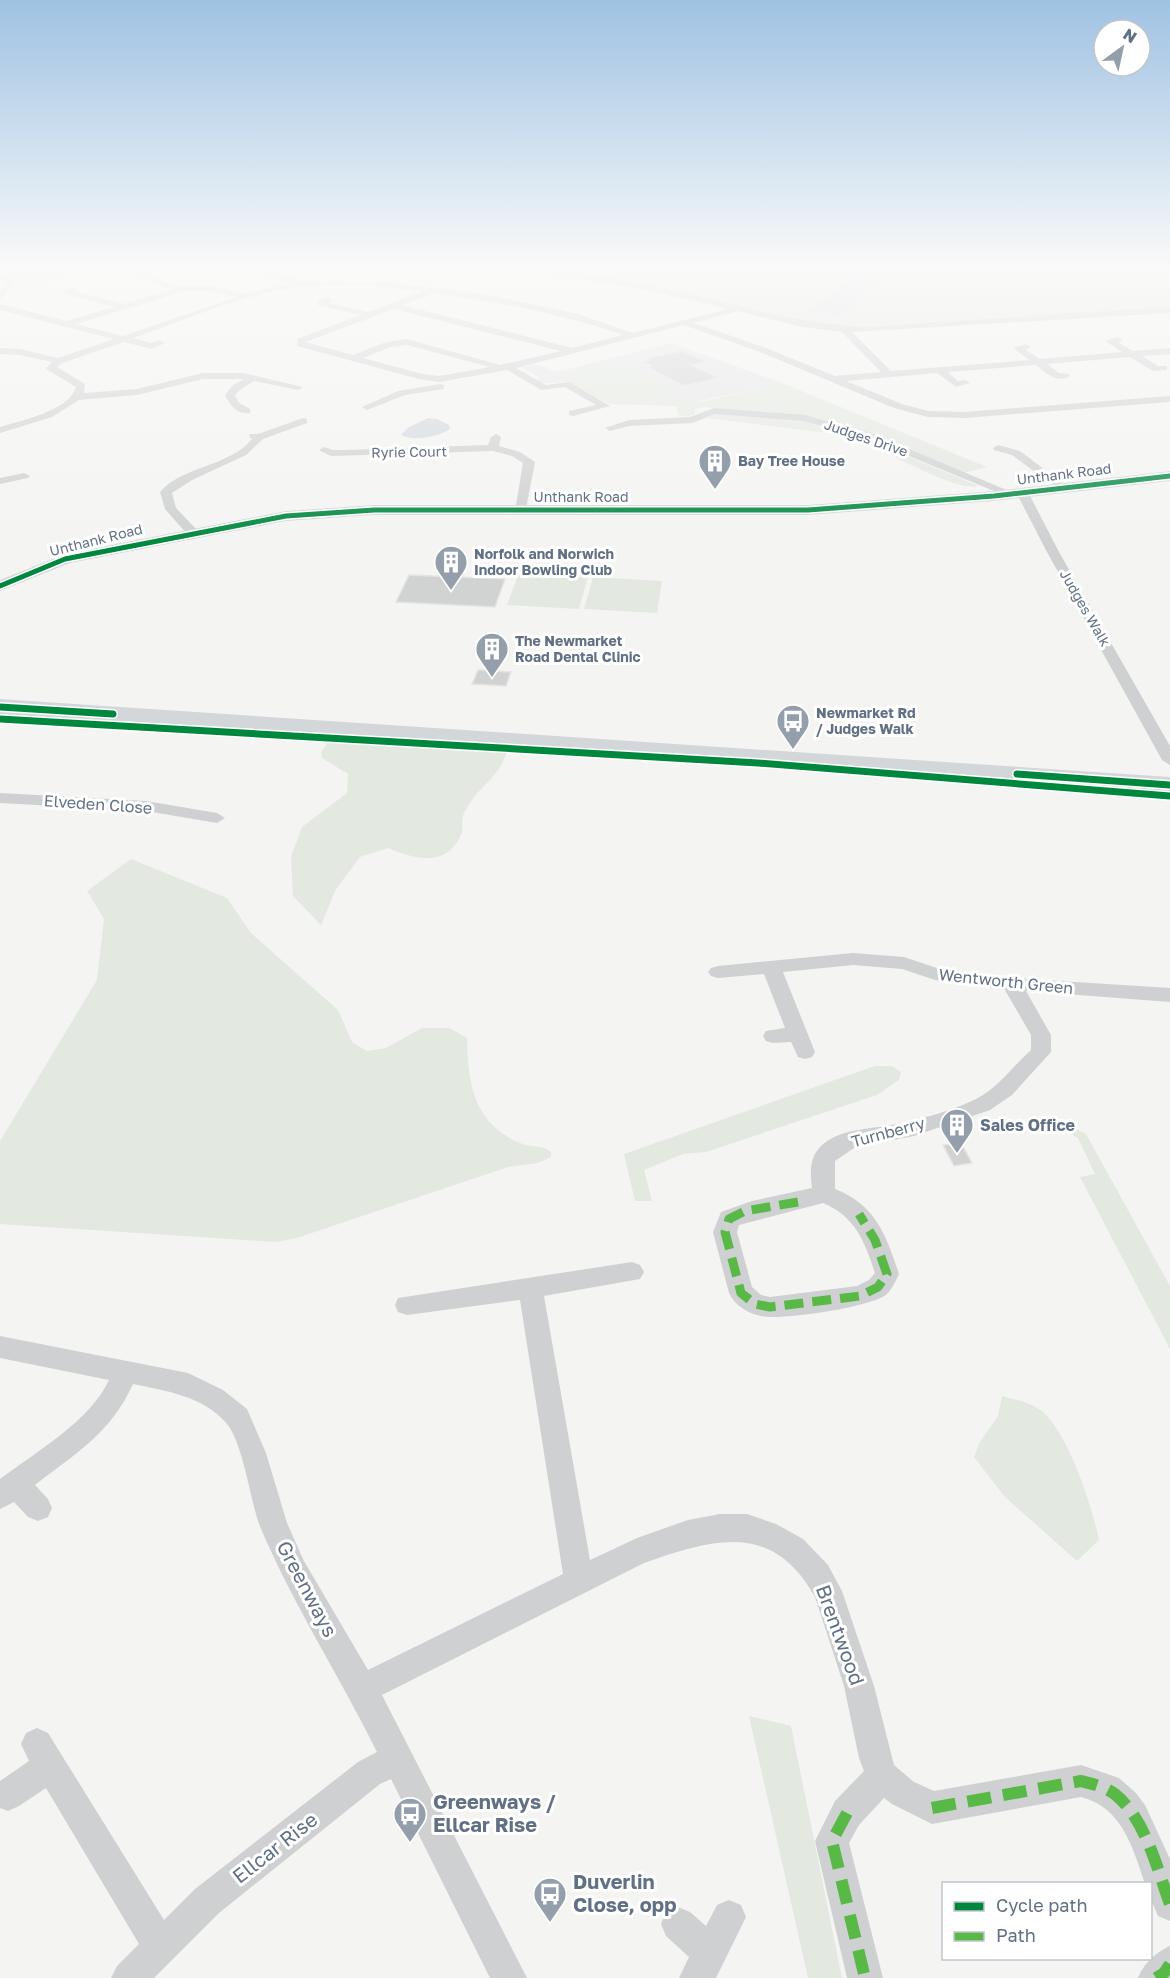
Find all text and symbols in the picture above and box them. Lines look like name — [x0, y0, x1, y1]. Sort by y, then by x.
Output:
north arrow — [1092, 18, 1152, 78]
text: N — [1120, 24, 1141, 47]
street label: Judges Drive — [822, 415, 910, 460]
street label: Ryrie Court — [371, 442, 447, 461]
building icon: Bay Tree House — [697, 443, 733, 490]
place label: Bay Tree House — [738, 452, 845, 469]
street label: Unthank Road — [1016, 459, 1112, 488]
street label: Unthank Road — [533, 488, 629, 505]
street label: Unthank Road — [48, 520, 144, 559]
building icon: Norfolk and Norwich Indoor Bowling Club — [433, 544, 469, 591]
place label: Norfolk and Norwich Indoor Bowling Club — [474, 545, 614, 578]
street label: Judges Walk — [1057, 566, 1114, 649]
building icon: The Newmarket Road Dental Clinic — [474, 631, 510, 678]
place label: The Newmarket Road Dental Clinic — [515, 632, 641, 665]
bus stop icon: Newmarket Rd / Judges Walk — [775, 703, 811, 750]
place label: Newmarket Rd / Judges Walk — [816, 704, 916, 737]
street label: Elveden Close — [43, 790, 153, 818]
street label: Wentworth Green — [938, 964, 1074, 998]
building icon: Sales Office — [939, 1107, 975, 1154]
street label: Turnberry — [849, 1113, 927, 1151]
place label: Sales Office — [980, 1115, 1075, 1135]
street label: Greenways — [273, 1536, 343, 1641]
street label: Brentwood — [812, 1581, 870, 1688]
place label: Greenways / Ellcar Rise — [433, 1789, 556, 1836]
bus stop icon: Greenways / Ellcar Rise — [392, 1796, 428, 1843]
street label: Ellcar Rise — [227, 1807, 322, 1888]
place label: Duverlin Close, opp — [573, 1869, 676, 1916]
bus stop icon: Duverlin Close, opp — [532, 1876, 568, 1923]
legend — [942, 1882, 1152, 1960]
text: Cycle path — [996, 1894, 1088, 1916]
text: Path — [996, 1924, 1036, 1946]

